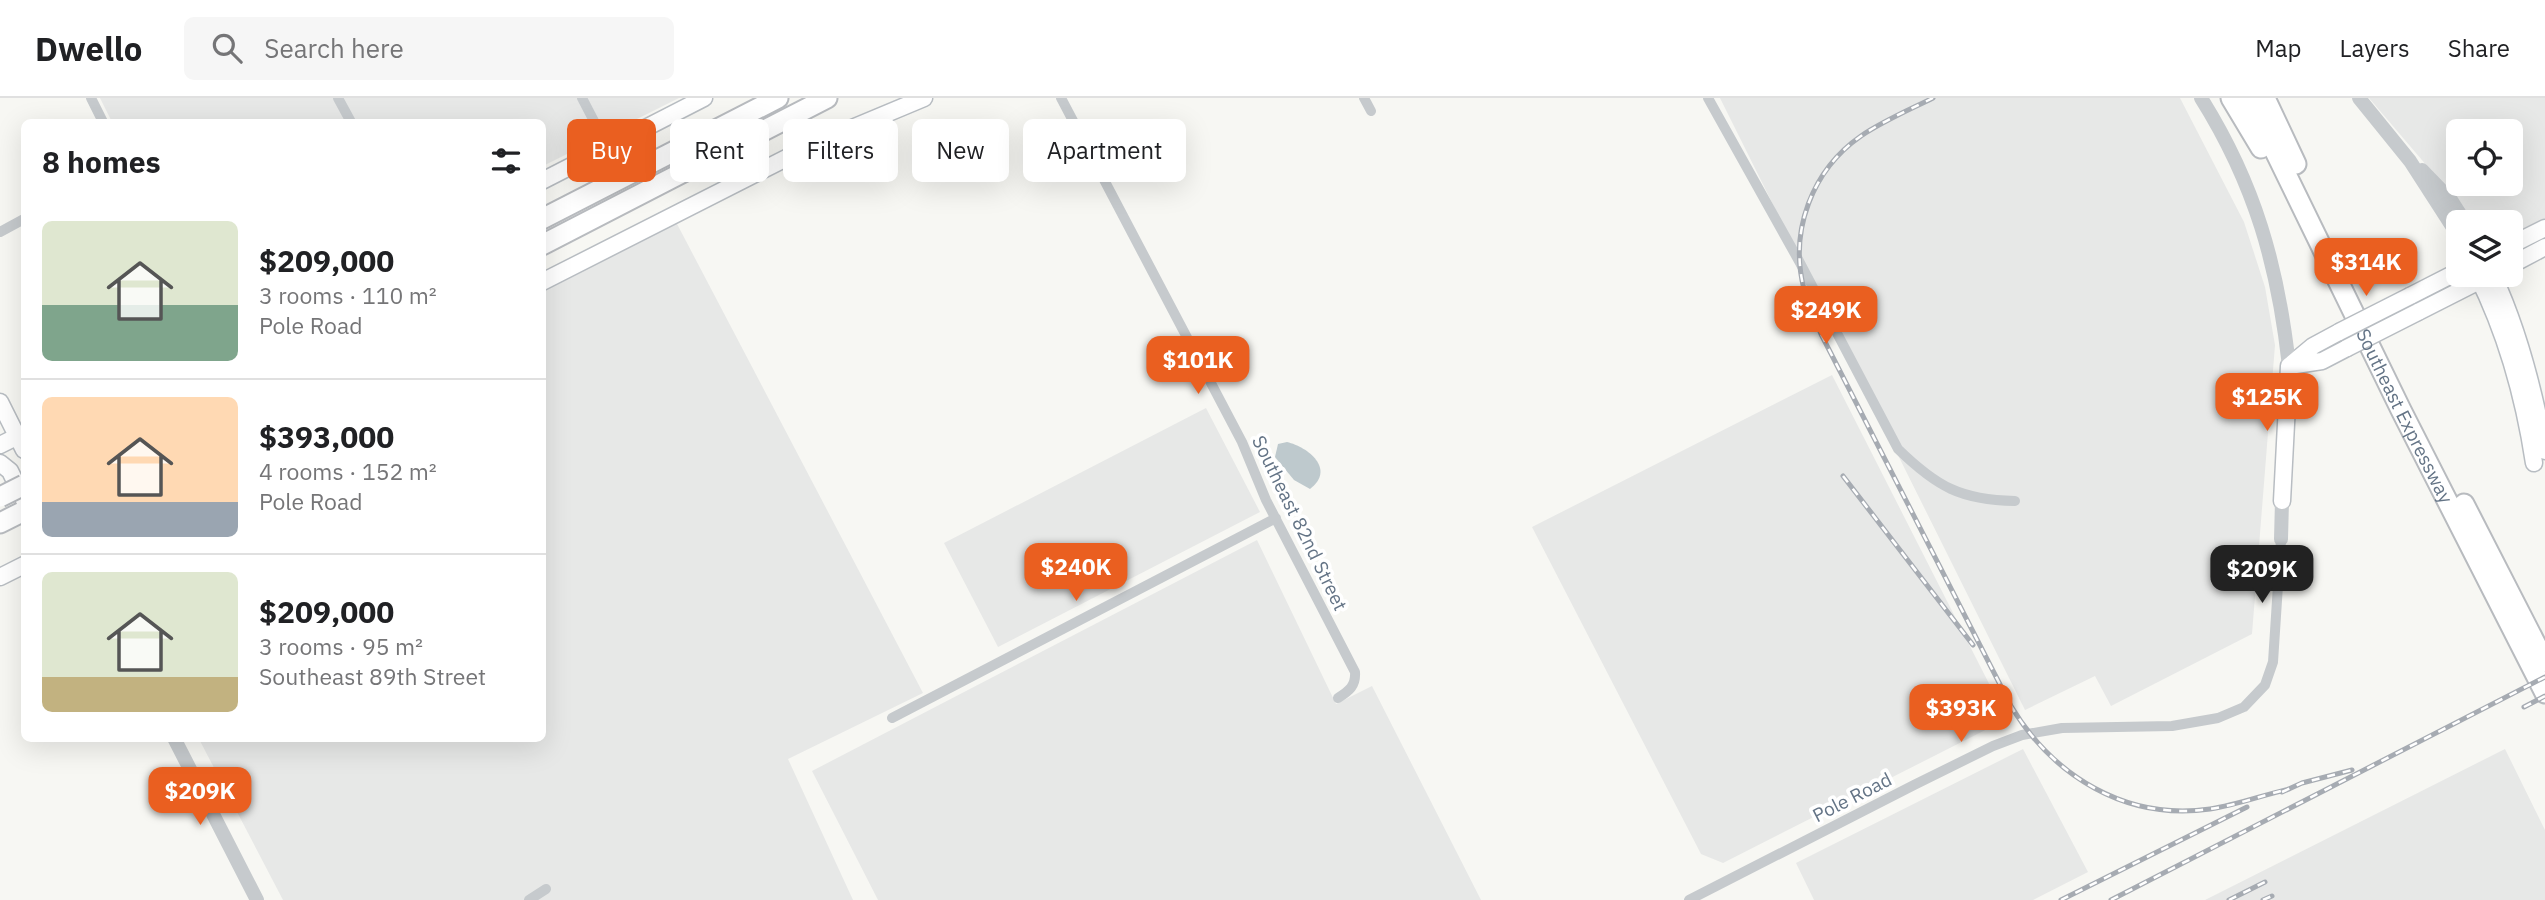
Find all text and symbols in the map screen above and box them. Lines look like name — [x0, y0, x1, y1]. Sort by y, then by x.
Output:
search box — [184, 17, 674, 80]
text: Dwello — [35, 27, 142, 70]
icon: search — [208, 29, 246, 67]
text: Search here — [264, 31, 404, 65]
text: Map — [2255, 32, 2302, 64]
text: Layers — [2340, 32, 2410, 64]
text: Share — [2448, 32, 2510, 64]
chip: Buy — [567, 119, 656, 182]
chip: Rent — [670, 119, 769, 182]
chip: Filters — [783, 119, 898, 182]
chip: New — [912, 119, 1009, 182]
chip: Apartment — [1023, 119, 1186, 182]
map controls — [2446, 119, 2523, 287]
button: locate — [2446, 119, 2523, 196]
text: 8 homes — [42, 142, 161, 181]
icon: filters — [487, 142, 525, 180]
button: layers — [2446, 210, 2523, 287]
pin: $314K — [2317, 238, 2415, 298]
text: $209,000 — [259, 241, 394, 280]
text: $314K — [2330, 246, 2402, 276]
icon: home — [98, 249, 182, 333]
text: 3 rooms · 110 m² — [259, 280, 437, 310]
pin: $249K — [1777, 286, 1875, 346]
text: $249K — [1790, 294, 1862, 324]
text: Pole Road — [259, 310, 363, 340]
street label: Southeast Expressway — [2351, 325, 2459, 508]
pin: $101K — [1149, 336, 1247, 396]
text: $101K — [1162, 344, 1234, 374]
pin: $125K — [2218, 374, 2316, 433]
text: $125K — [2231, 381, 2303, 411]
text: $393,000 — [259, 417, 394, 456]
icon: home — [98, 425, 182, 509]
street label: Southeast 82nd Street — [1247, 431, 1353, 615]
text: 4 rooms · 152 m² — [259, 456, 437, 486]
text: Pole Road — [259, 486, 363, 516]
pin: $240K — [1027, 544, 1125, 603]
pin: $209K — [2213, 546, 2311, 605]
text: $240K — [1040, 551, 1112, 581]
text: $209K — [2226, 553, 2298, 583]
text: $209,000 — [259, 592, 394, 631]
icon: home — [98, 600, 182, 684]
text: 3 rooms · 95 m² — [259, 631, 423, 661]
text: Southeast 89th Street — [259, 661, 486, 691]
pin: $393K — [1912, 684, 2010, 744]
text: $393K — [1925, 692, 1997, 722]
street label: Pole Road — [1808, 767, 1896, 827]
pin: $209K — [151, 768, 249, 827]
text: $209K — [164, 775, 236, 805]

